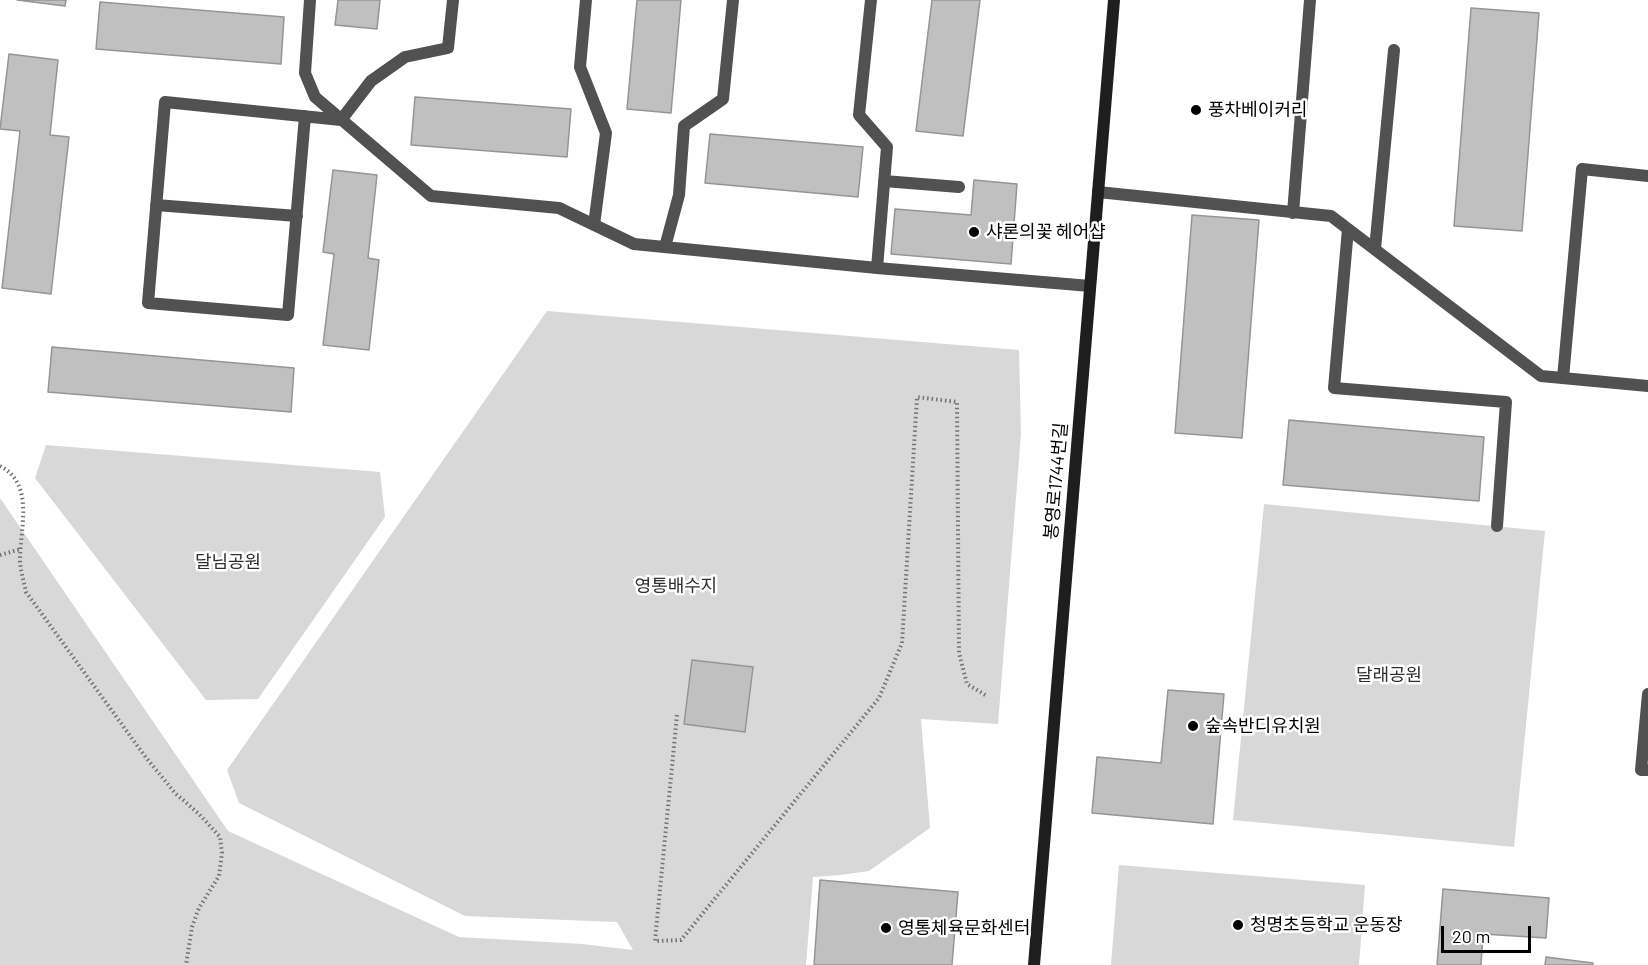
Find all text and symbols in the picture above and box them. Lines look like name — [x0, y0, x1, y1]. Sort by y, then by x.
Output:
place label: 풍차베이커리 — [1208, 99, 1307, 121]
marker: 풍차베이커리 — [1189, 103, 1203, 117]
place label: 샤론의꽃 헤어샵 — [986, 221, 1106, 243]
marker: 샤론의꽃 헤어샵 — [967, 225, 981, 239]
street label: 봉영로1744번길 — [1040, 422, 1072, 540]
park label: 달님공원 — [195, 551, 261, 573]
park label: 영통배수지 — [635, 575, 717, 597]
park label: 달래공원 — [1356, 664, 1422, 686]
place label: 숲속반디유치원 — [1205, 715, 1321, 737]
marker: 숲속반디유치원 — [1186, 719, 1200, 733]
place label: 청명초등학교 운동장 — [1250, 914, 1403, 936]
scale bar — [1444, 914, 1534, 952]
place label: 영통체육문화센터 — [898, 917, 1030, 939]
marker: 청명초등학교 운동장 — [1231, 918, 1245, 932]
marker: 영통체육문화센터 — [879, 921, 893, 935]
text: 20 m — [1452, 925, 1490, 947]

